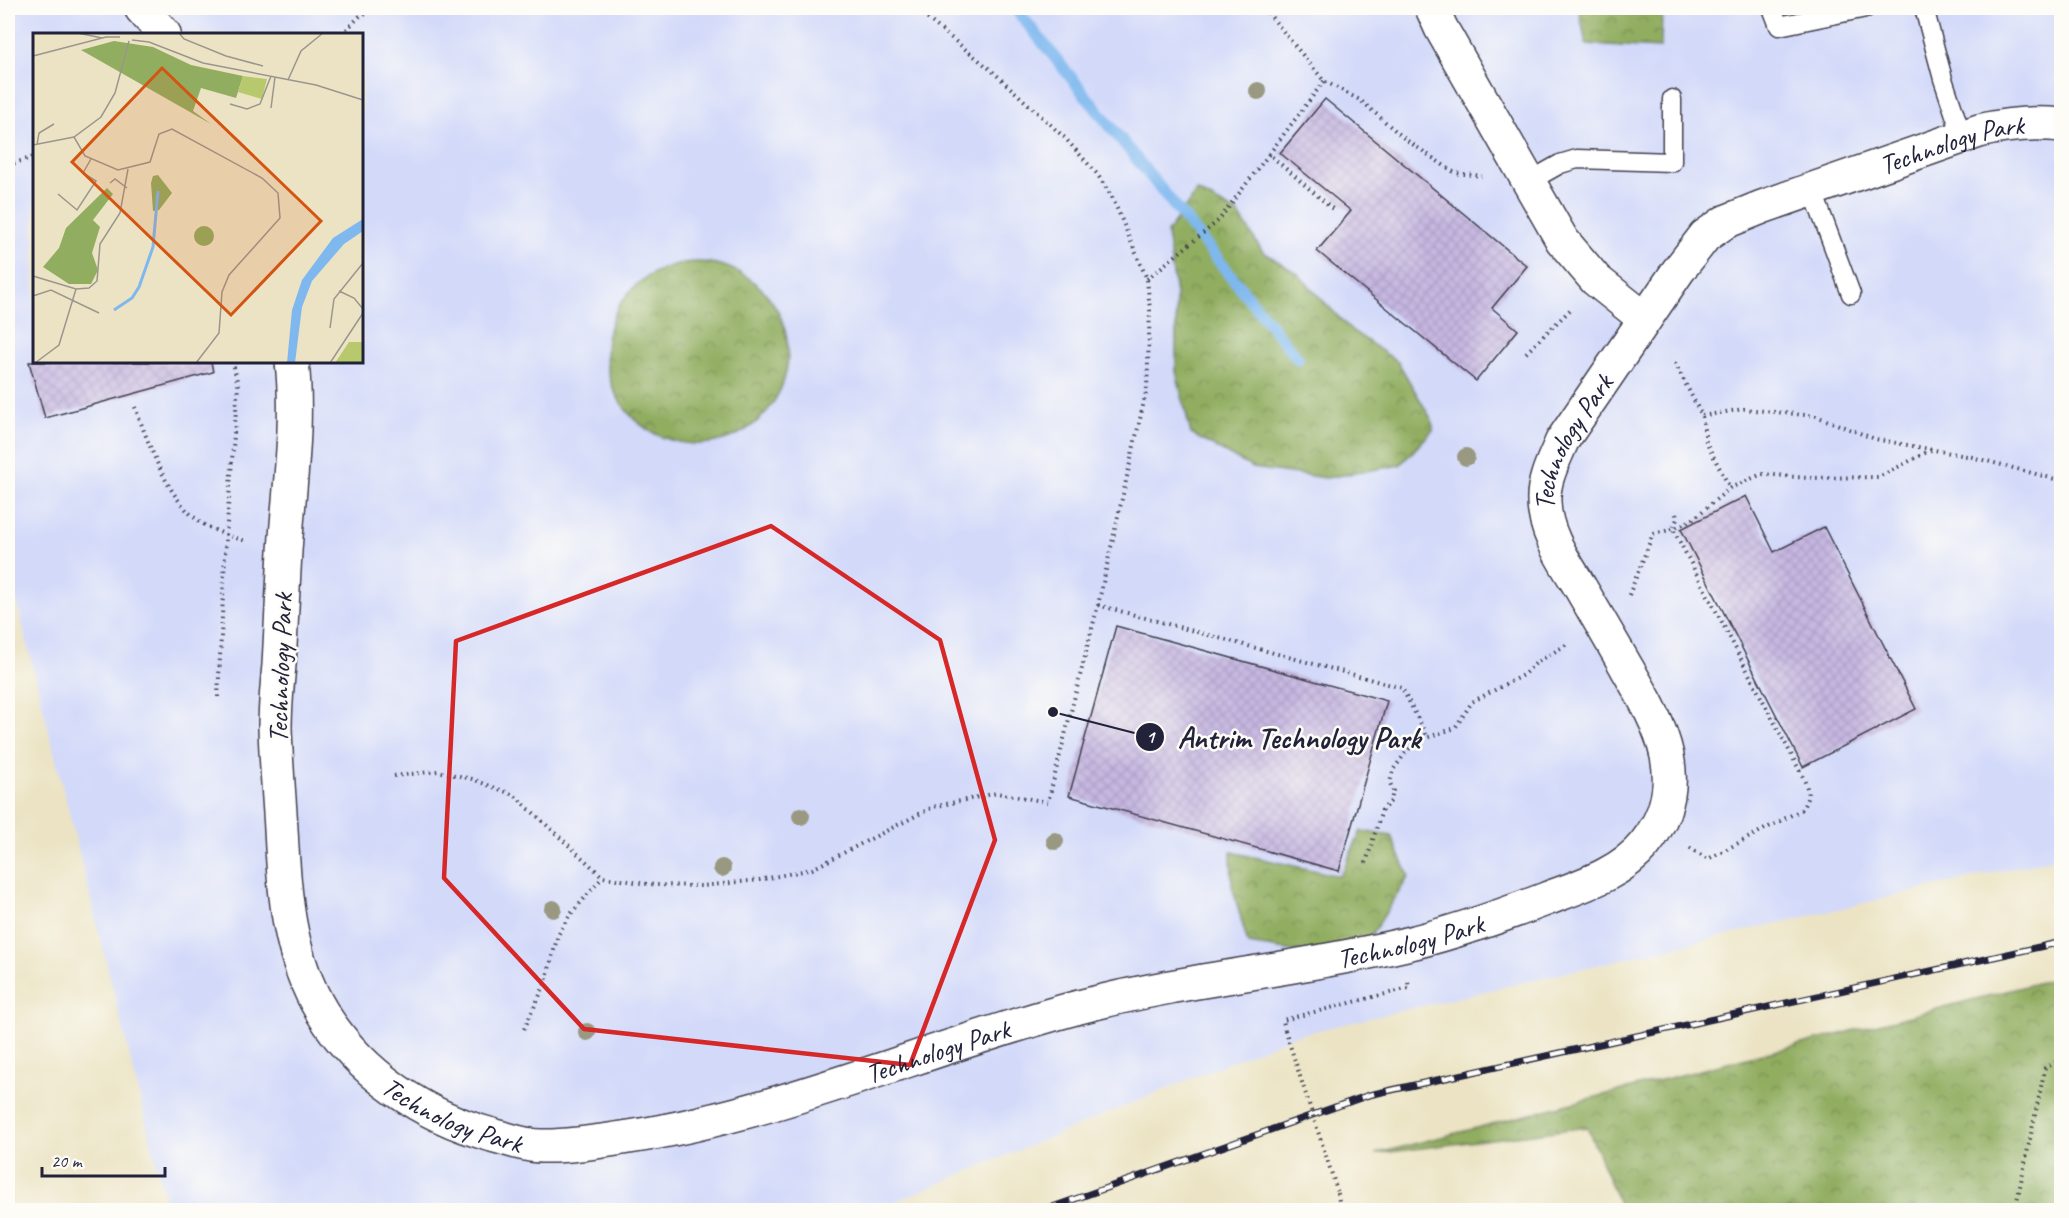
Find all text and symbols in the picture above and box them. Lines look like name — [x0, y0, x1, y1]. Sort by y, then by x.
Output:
inset map — [33, 33, 363, 363]
street label: Technology Park — [1874, 106, 2027, 182]
street label: Technology Park — [1526, 366, 1621, 511]
street label: Technology Park — [260, 591, 300, 743]
callout: Antrim Technology Park — [1135, 713, 1432, 761]
text: Antrim Technology Park — [1178, 719, 1423, 757]
text: 1 — [1146, 726, 1156, 748]
street label: Technology Park — [1334, 905, 1490, 976]
street label: Technology Park — [861, 1010, 1016, 1091]
street label: Technology Park — [375, 1068, 528, 1161]
scale bar — [42, 1140, 165, 1178]
text: 20 m — [51, 1150, 84, 1172]

